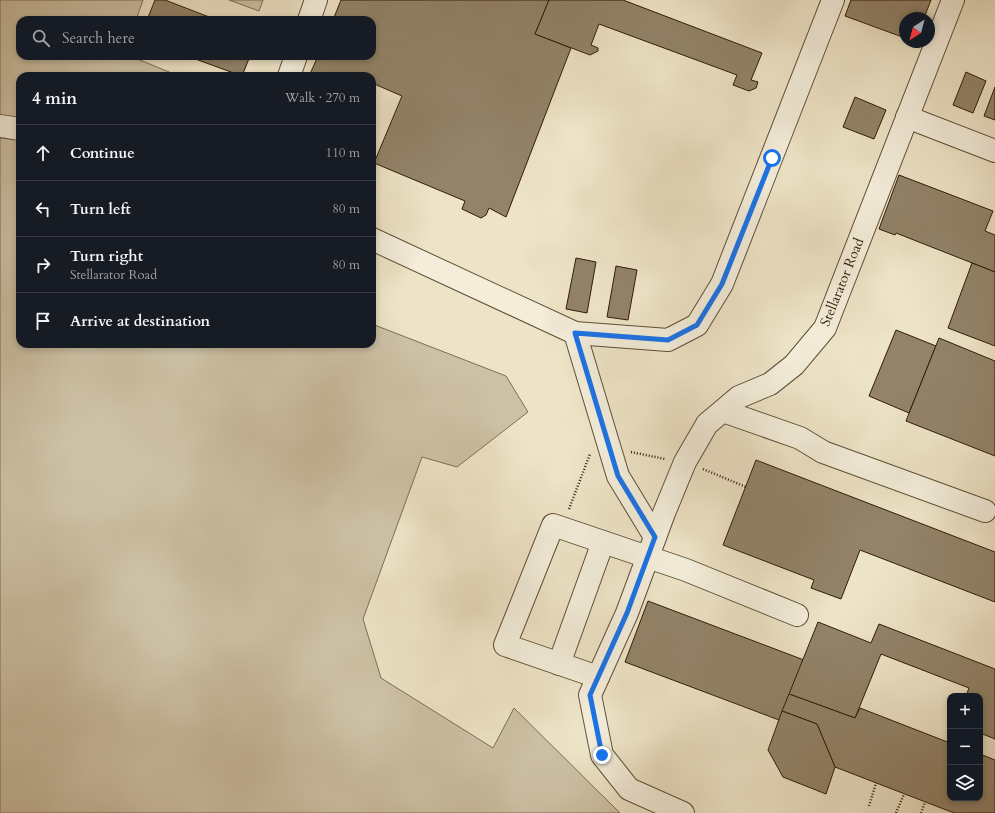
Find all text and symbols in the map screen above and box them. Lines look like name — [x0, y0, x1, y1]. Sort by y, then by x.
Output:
north arrow — [899, 12, 935, 48]
search box — [16, 16, 376, 60]
icon: search — [30, 27, 52, 49]
text: Search here — [62, 28, 135, 48]
text: 4 min — [32, 87, 77, 110]
text: Walk · 270 m — [285, 89, 360, 107]
icon: ahead — [32, 142, 54, 164]
text: Continue — [70, 143, 135, 163]
text: 110 m — [326, 144, 360, 162]
route start — [763, 149, 781, 167]
icon: left — [32, 198, 54, 220]
text: Turn left — [70, 199, 131, 219]
text: 80 m — [332, 200, 360, 218]
street label: Stellarator Road — [816, 234, 869, 329]
text: Turn right — [70, 246, 143, 266]
icon: right — [32, 254, 54, 276]
text: 80 m — [332, 256, 360, 274]
text: Stellarator Road — [70, 266, 157, 284]
icon: arrive — [32, 310, 54, 332]
text: Arrive at destination — [70, 311, 210, 331]
map controls — [947, 693, 983, 801]
button: + — [947, 693, 983, 729]
button: − — [947, 729, 983, 765]
route end — [593, 746, 611, 764]
button: layers — [947, 765, 983, 801]

